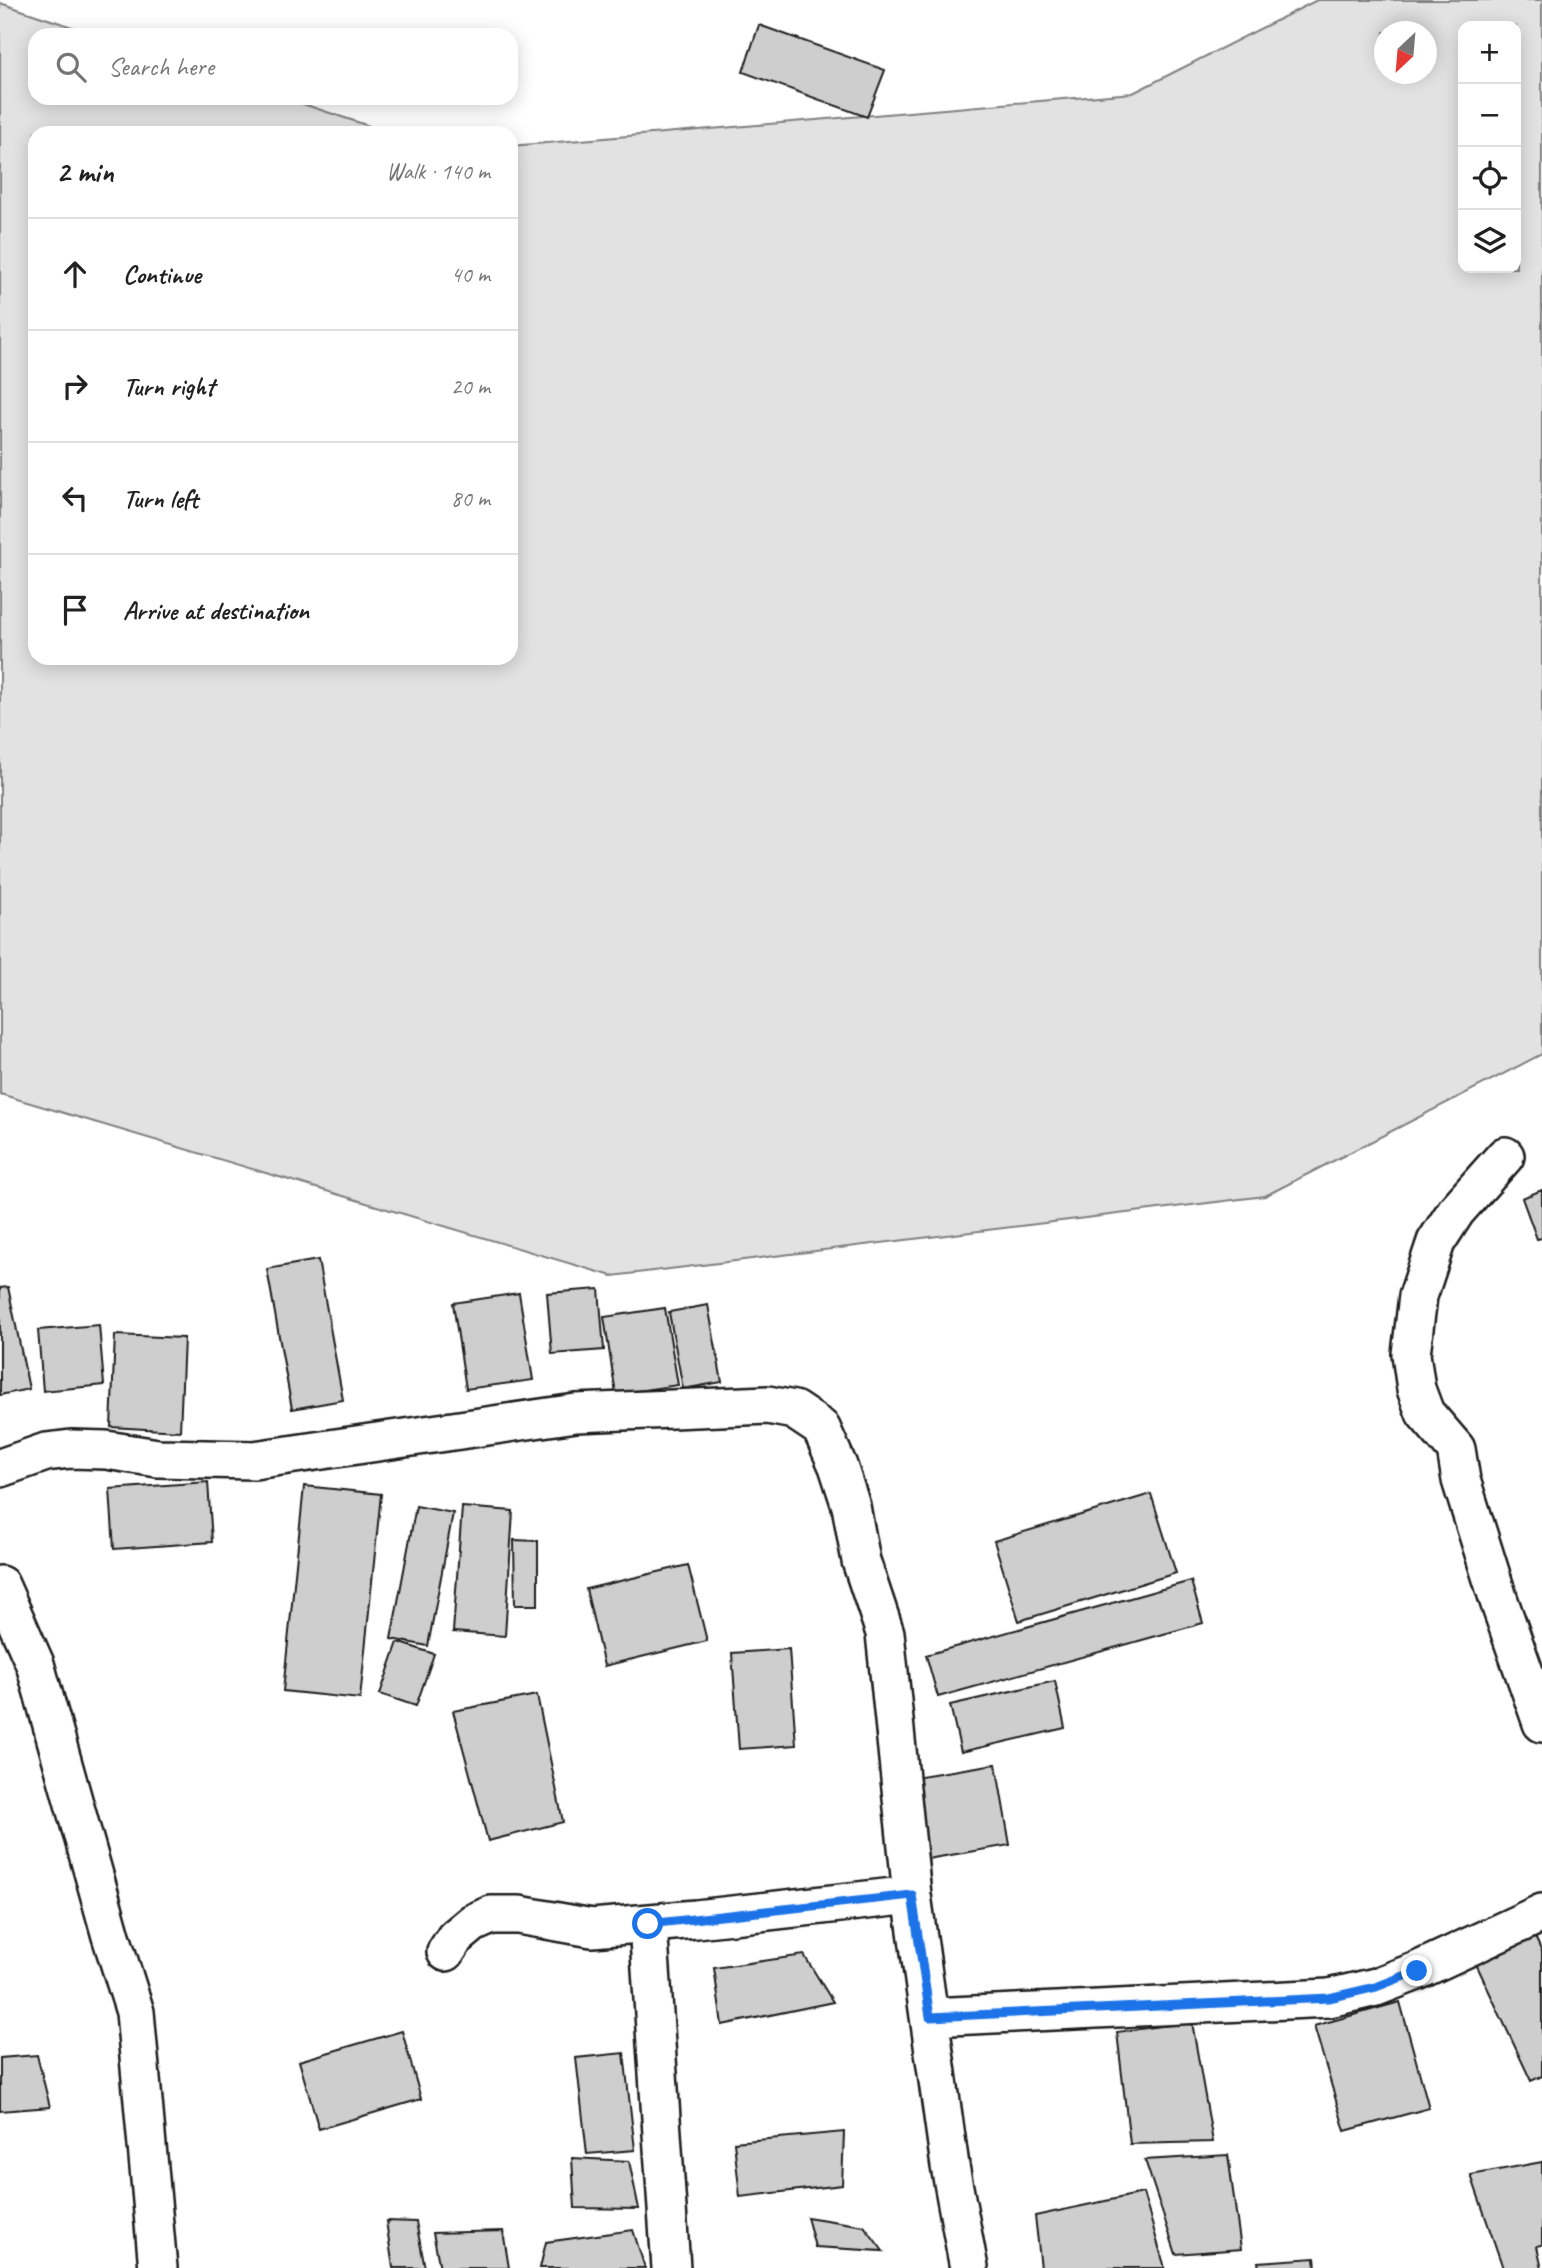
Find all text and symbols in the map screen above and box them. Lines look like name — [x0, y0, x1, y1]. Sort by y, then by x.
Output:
north arrow — [1374, 21, 1437, 84]
map controls — [1458, 21, 1521, 273]
button: + — [1458, 21, 1521, 84]
search box — [28, 28, 518, 105]
icon: search — [52, 48, 90, 86]
text: Search here — [108, 50, 214, 83]
button: − — [1458, 84, 1521, 147]
button: locate — [1458, 147, 1521, 210]
text: 2 min — [56, 153, 113, 191]
text: Walk · 140 m — [386, 157, 490, 186]
button: layers — [1458, 210, 1521, 273]
icon: ahead — [56, 255, 94, 293]
text: Continue — [123, 258, 201, 291]
text: 40 m — [451, 260, 490, 289]
icon: right — [56, 367, 94, 405]
text: Turn right — [123, 370, 214, 403]
text: 20 m — [451, 372, 490, 401]
icon: left — [56, 479, 94, 517]
text: Turn left — [123, 482, 198, 515]
text: 80 m — [451, 484, 490, 513]
icon: arrive — [56, 591, 94, 629]
text: Arrive at destination — [123, 594, 309, 627]
route start — [632, 1908, 663, 1939]
route end — [1401, 1955, 1432, 1986]

